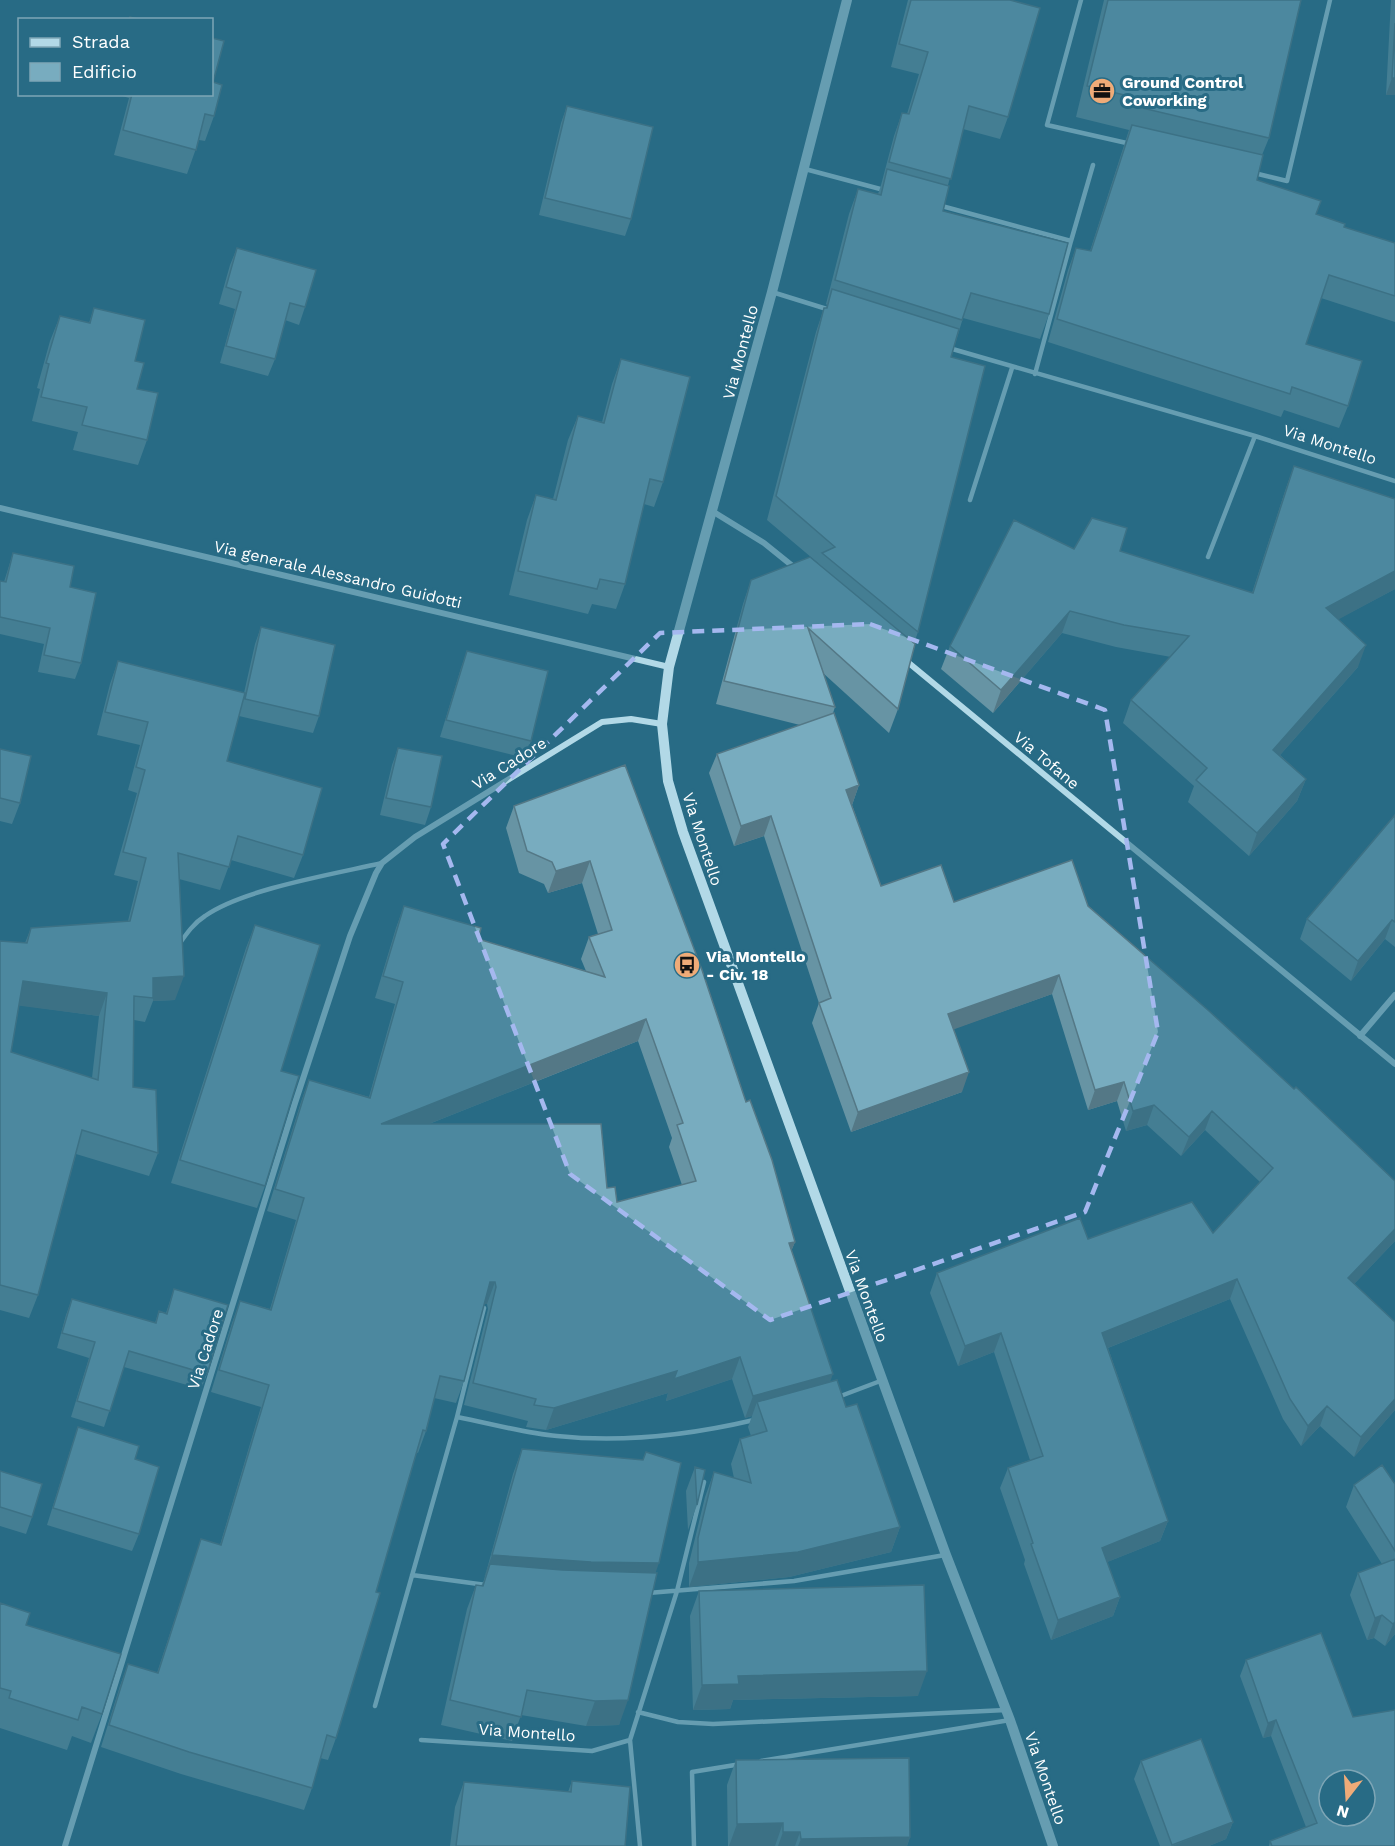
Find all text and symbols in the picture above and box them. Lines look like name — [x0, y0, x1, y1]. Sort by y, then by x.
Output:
legend — [18, 18, 213, 96]
text: Strada — [72, 31, 130, 52]
text: Edificio — [72, 61, 137, 82]
place label: Ground Control Coworking — [1122, 73, 1244, 110]
office icon: Ground Control Coworking — [1087, 76, 1117, 106]
street label: Via Montello — [719, 303, 762, 401]
street label: Via Montello — [1281, 420, 1379, 469]
street label: Via generale Alessandro Guidotti — [212, 537, 464, 612]
street label: Via Tofane — [1010, 727, 1083, 793]
street label: Via Cadore — [469, 733, 550, 794]
street label: Via Montello — [678, 790, 727, 888]
place label: Via Montello - Civ. 18 — [706, 947, 806, 984]
bus stop icon: Via Montello - Civ. 18 — [672, 950, 702, 980]
street label: Via Montello — [841, 1247, 892, 1345]
street label: Via Cadore — [183, 1306, 227, 1392]
street label: Via Montello — [478, 1720, 576, 1745]
street label: Via Montello — [1021, 1729, 1070, 1827]
north arrow — [1317, 1768, 1377, 1828]
text: N — [1334, 1801, 1351, 1823]

